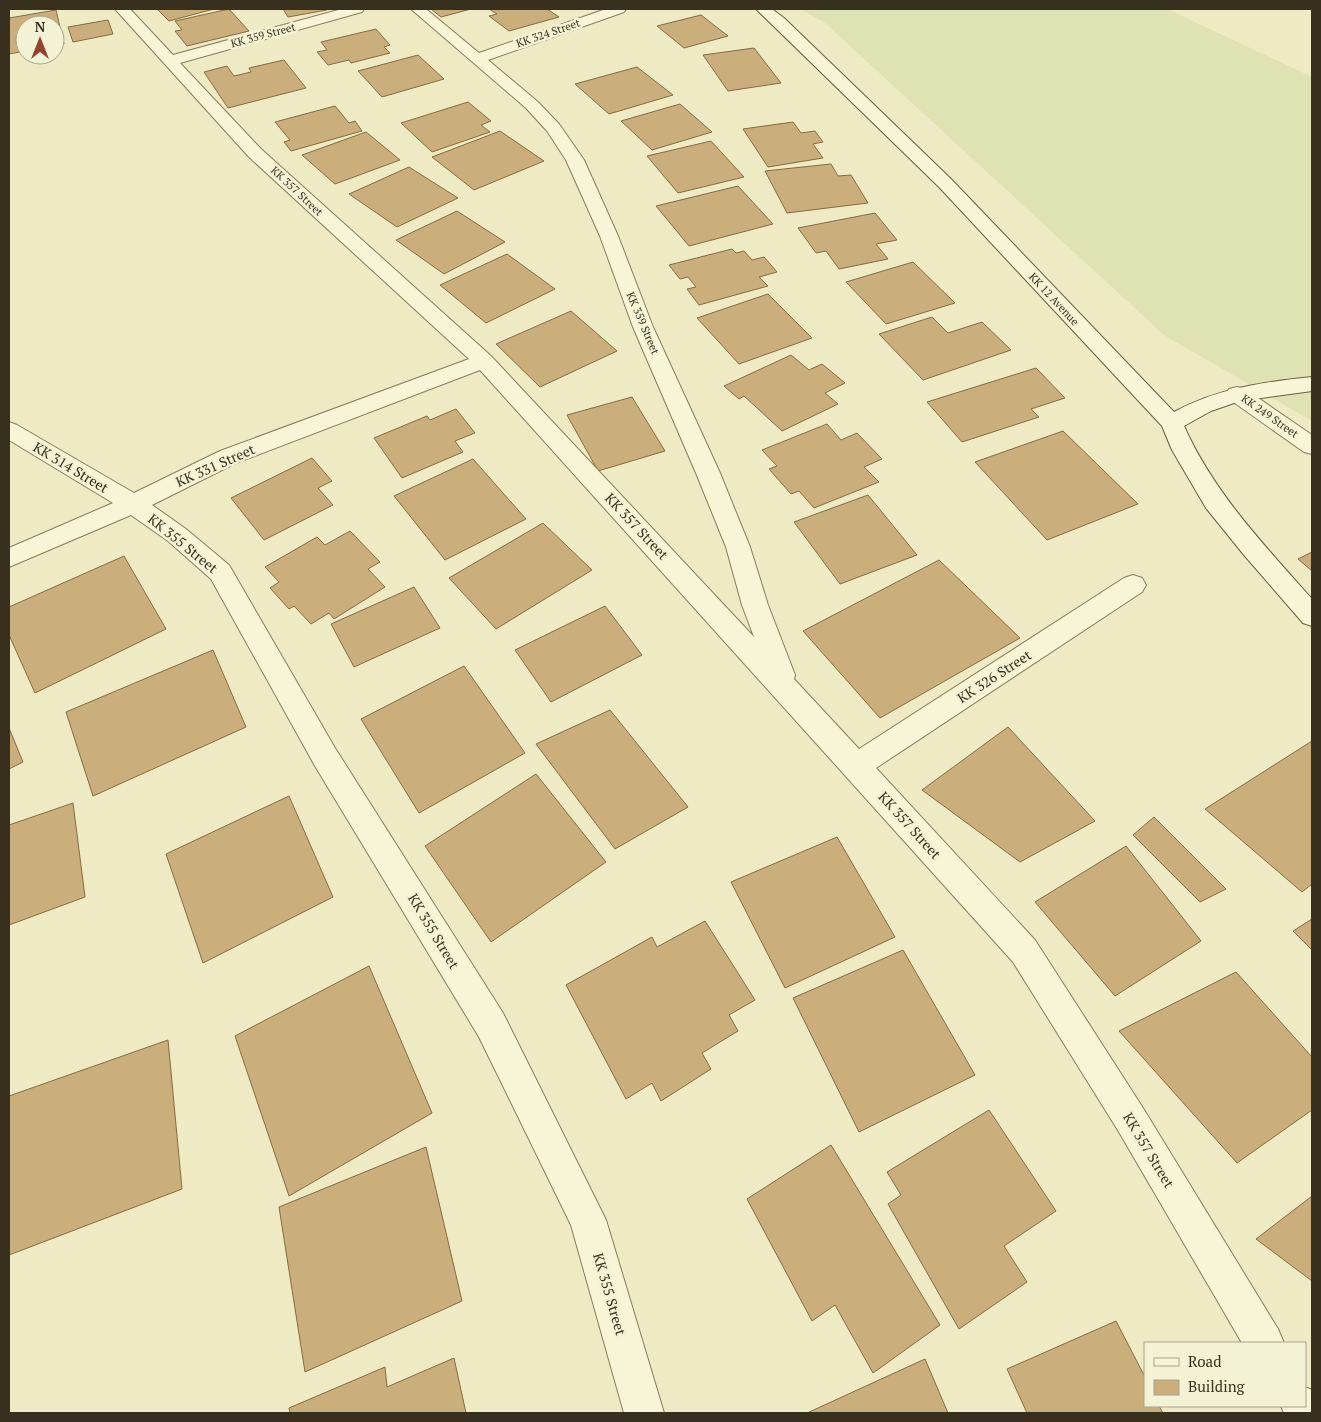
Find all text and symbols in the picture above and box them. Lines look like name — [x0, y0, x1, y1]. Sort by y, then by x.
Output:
north arrow — [15, 15, 65, 65]
street label: KK 324 Street — [514, 16, 582, 50]
text: N — [35, 17, 46, 36]
street label: KK 359 Street — [229, 20, 297, 50]
street label: KK 357 Street — [268, 163, 326, 219]
street label: KK 12 Avenue — [1026, 270, 1082, 329]
street label: KK 359 Street — [624, 290, 662, 356]
street label: KK 249 Street — [1239, 391, 1301, 441]
street label: KK 314 Street — [30, 437, 113, 497]
street label: KK 331 Street — [172, 439, 258, 491]
street label: KK 357 Street — [601, 489, 673, 564]
street label: KK 355 Street — [144, 509, 222, 578]
street label: KK 326 Street — [953, 645, 1035, 707]
street label: KK 357 Street — [875, 787, 946, 863]
street label: KK 355 Street — [404, 890, 464, 973]
street label: KK 357 Street — [1119, 1109, 1179, 1192]
street label: KK 355 Street — [589, 1251, 631, 1338]
legend — [1144, 1342, 1306, 1407]
text: Road — [1188, 1351, 1221, 1371]
text: Building — [1188, 1376, 1246, 1396]

